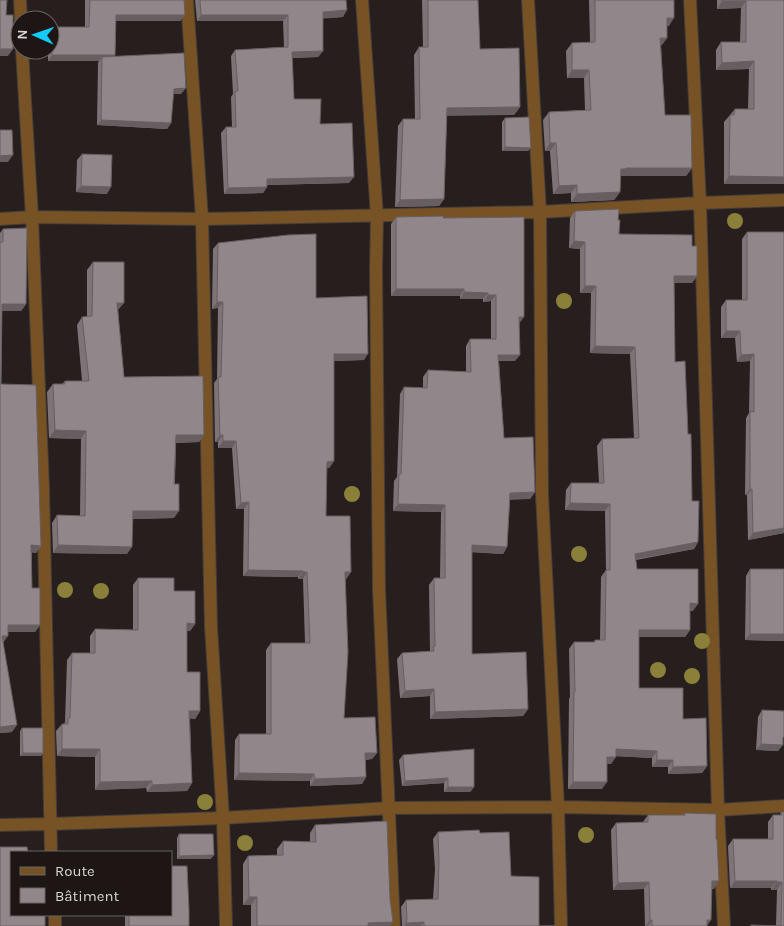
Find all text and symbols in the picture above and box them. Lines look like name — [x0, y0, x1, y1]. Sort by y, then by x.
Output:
north arrow — [10, 10, 60, 60]
text: N — [14, 29, 31, 40]
legend — [10, 851, 172, 916]
text: Route — [55, 862, 95, 880]
text: Bâtiment — [55, 887, 119, 905]

